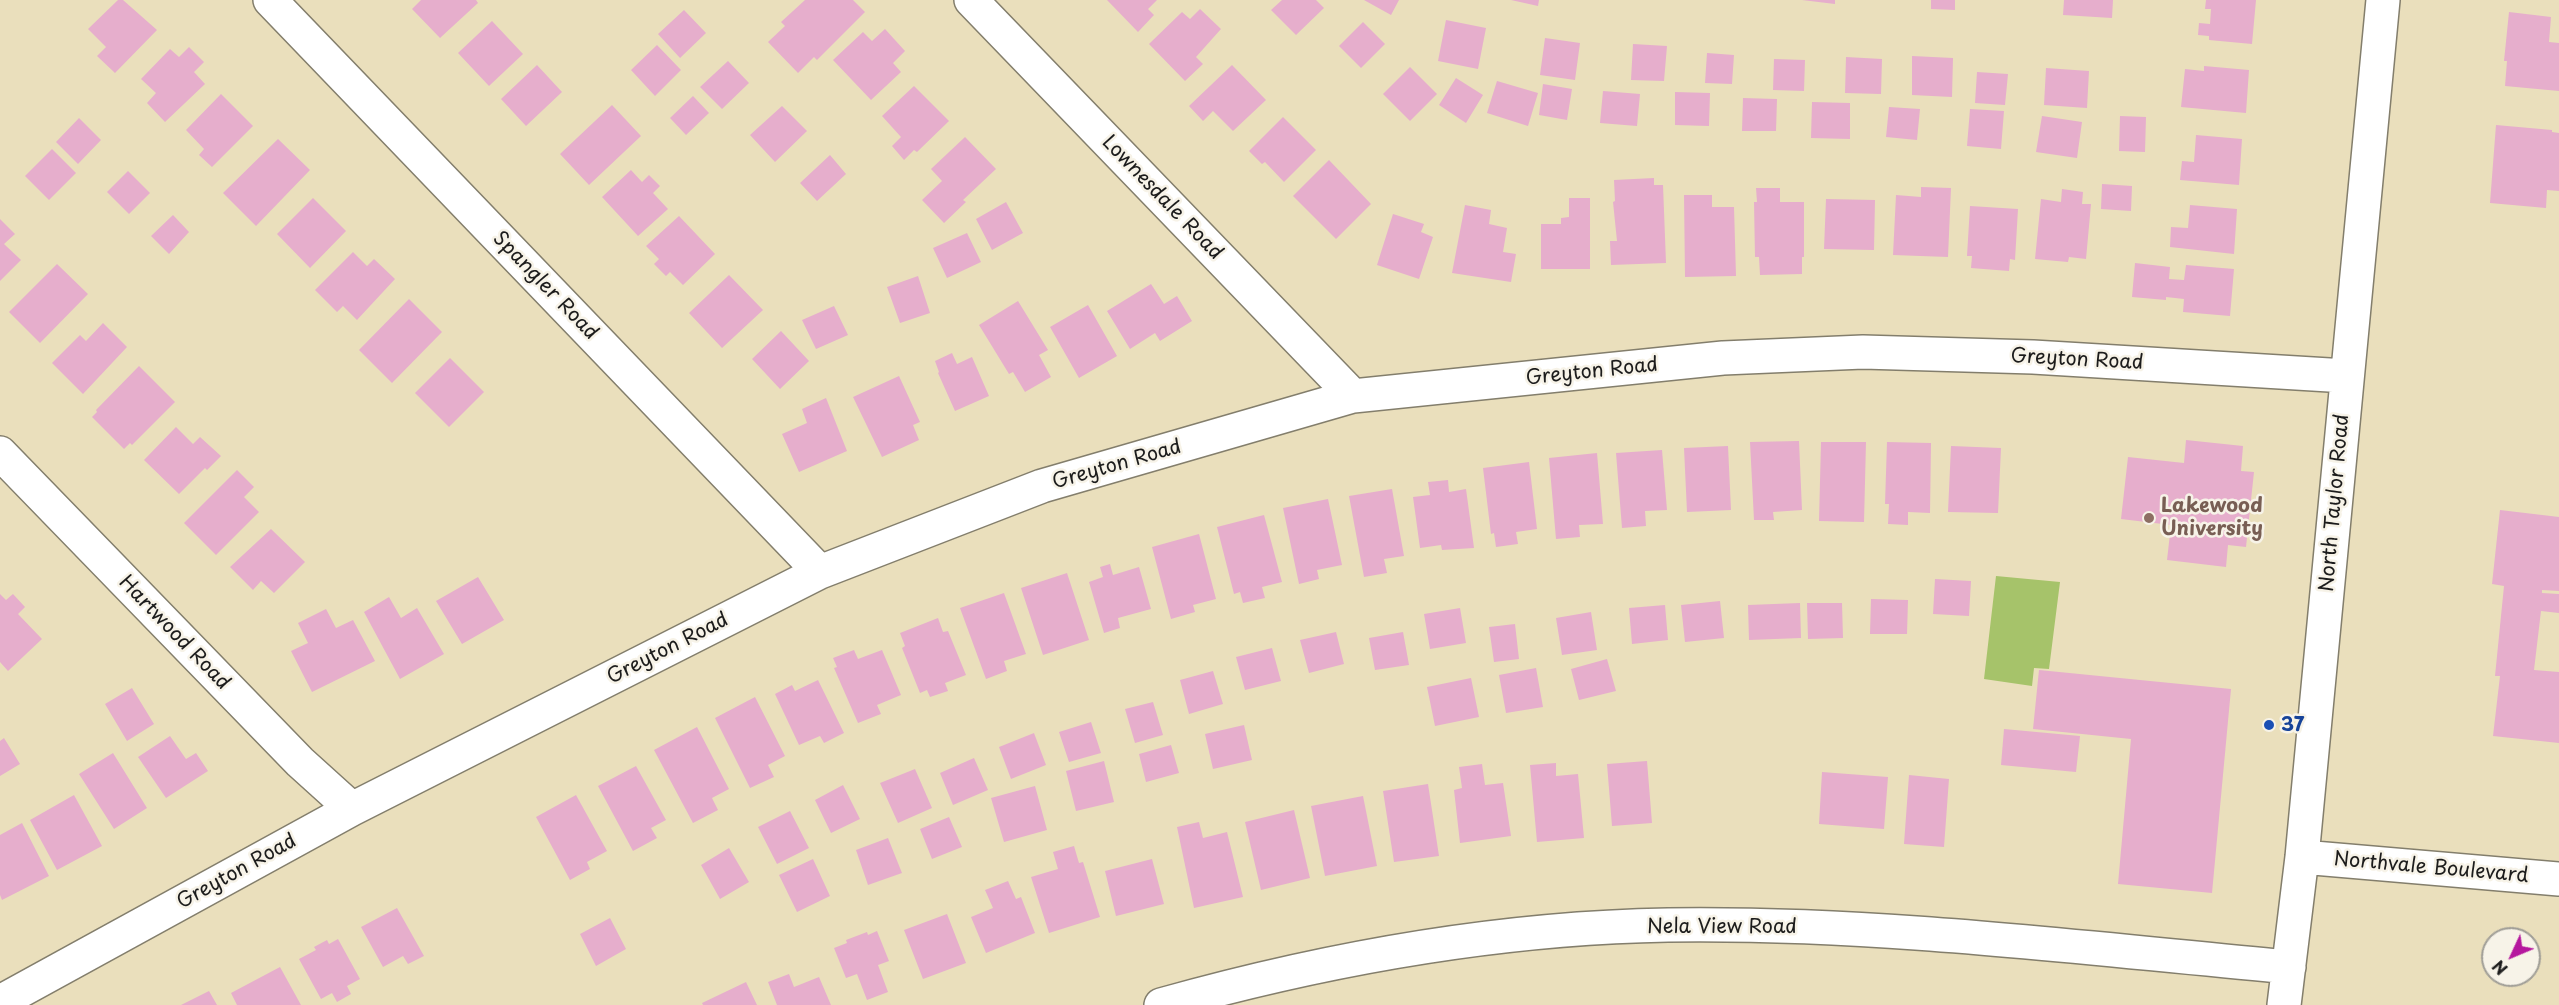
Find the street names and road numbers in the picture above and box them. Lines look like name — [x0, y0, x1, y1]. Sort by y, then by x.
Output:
street label: Lownesdale Road — [1097, 131, 1227, 265]
street label: Spangler Road — [487, 227, 603, 345]
street label: Greyton Road — [2010, 345, 2144, 375]
street label: Greyton Road — [1525, 353, 1659, 391]
street label: North Taylor Road — [2315, 413, 2355, 593]
street label: Greyton Road — [1050, 435, 1184, 495]
street label: Hartwood Road — [113, 571, 235, 695]
street label: Greyton Road — [603, 608, 733, 690]
street label: Greyton Road — [173, 829, 301, 915]
street label: Northvale Boulevard — [2333, 848, 2529, 888]
street label: Nela View Road — [1647, 915, 1797, 939]

